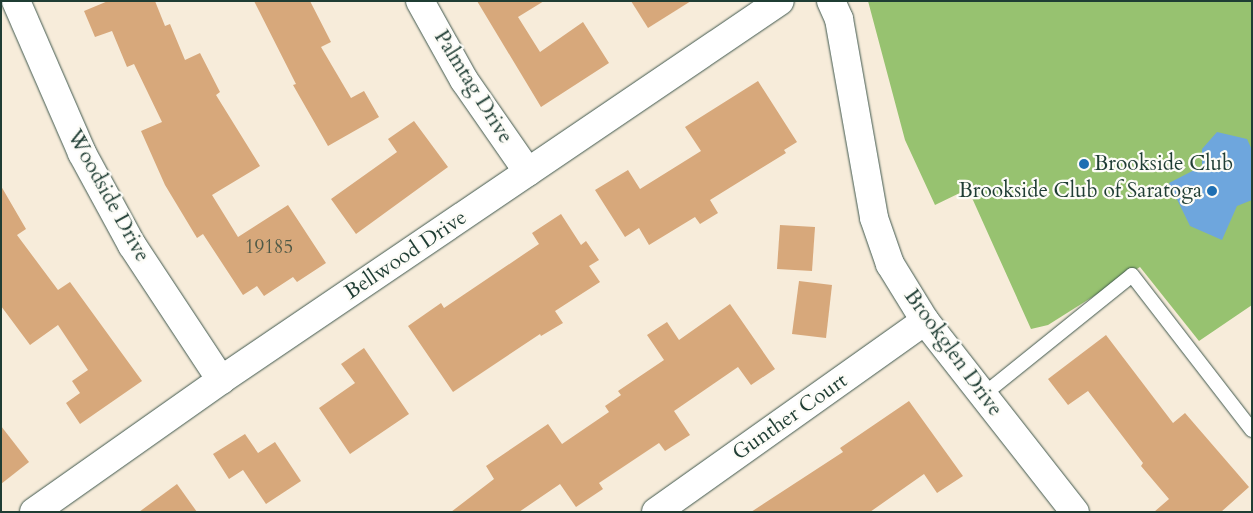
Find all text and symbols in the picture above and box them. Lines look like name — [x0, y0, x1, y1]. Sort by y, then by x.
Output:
street label: Palmtag Drive — [428, 26, 518, 148]
street label: Woodside Drive — [61, 126, 155, 266]
place label: Brookside Club — [1094, 151, 1233, 177]
marker: Brookside Club — [1078, 158, 1090, 170]
place label: Brookside Club of Saratoga — [958, 178, 1202, 204]
marker: Brookside Club of Saratoga — [1206, 185, 1218, 197]
street label: Bellwood Drive — [340, 205, 472, 305]
house number: 19185 — [245, 237, 293, 259]
street label: Brookglen Drive — [898, 285, 1008, 421]
street label: Gunther Court — [728, 368, 852, 466]

